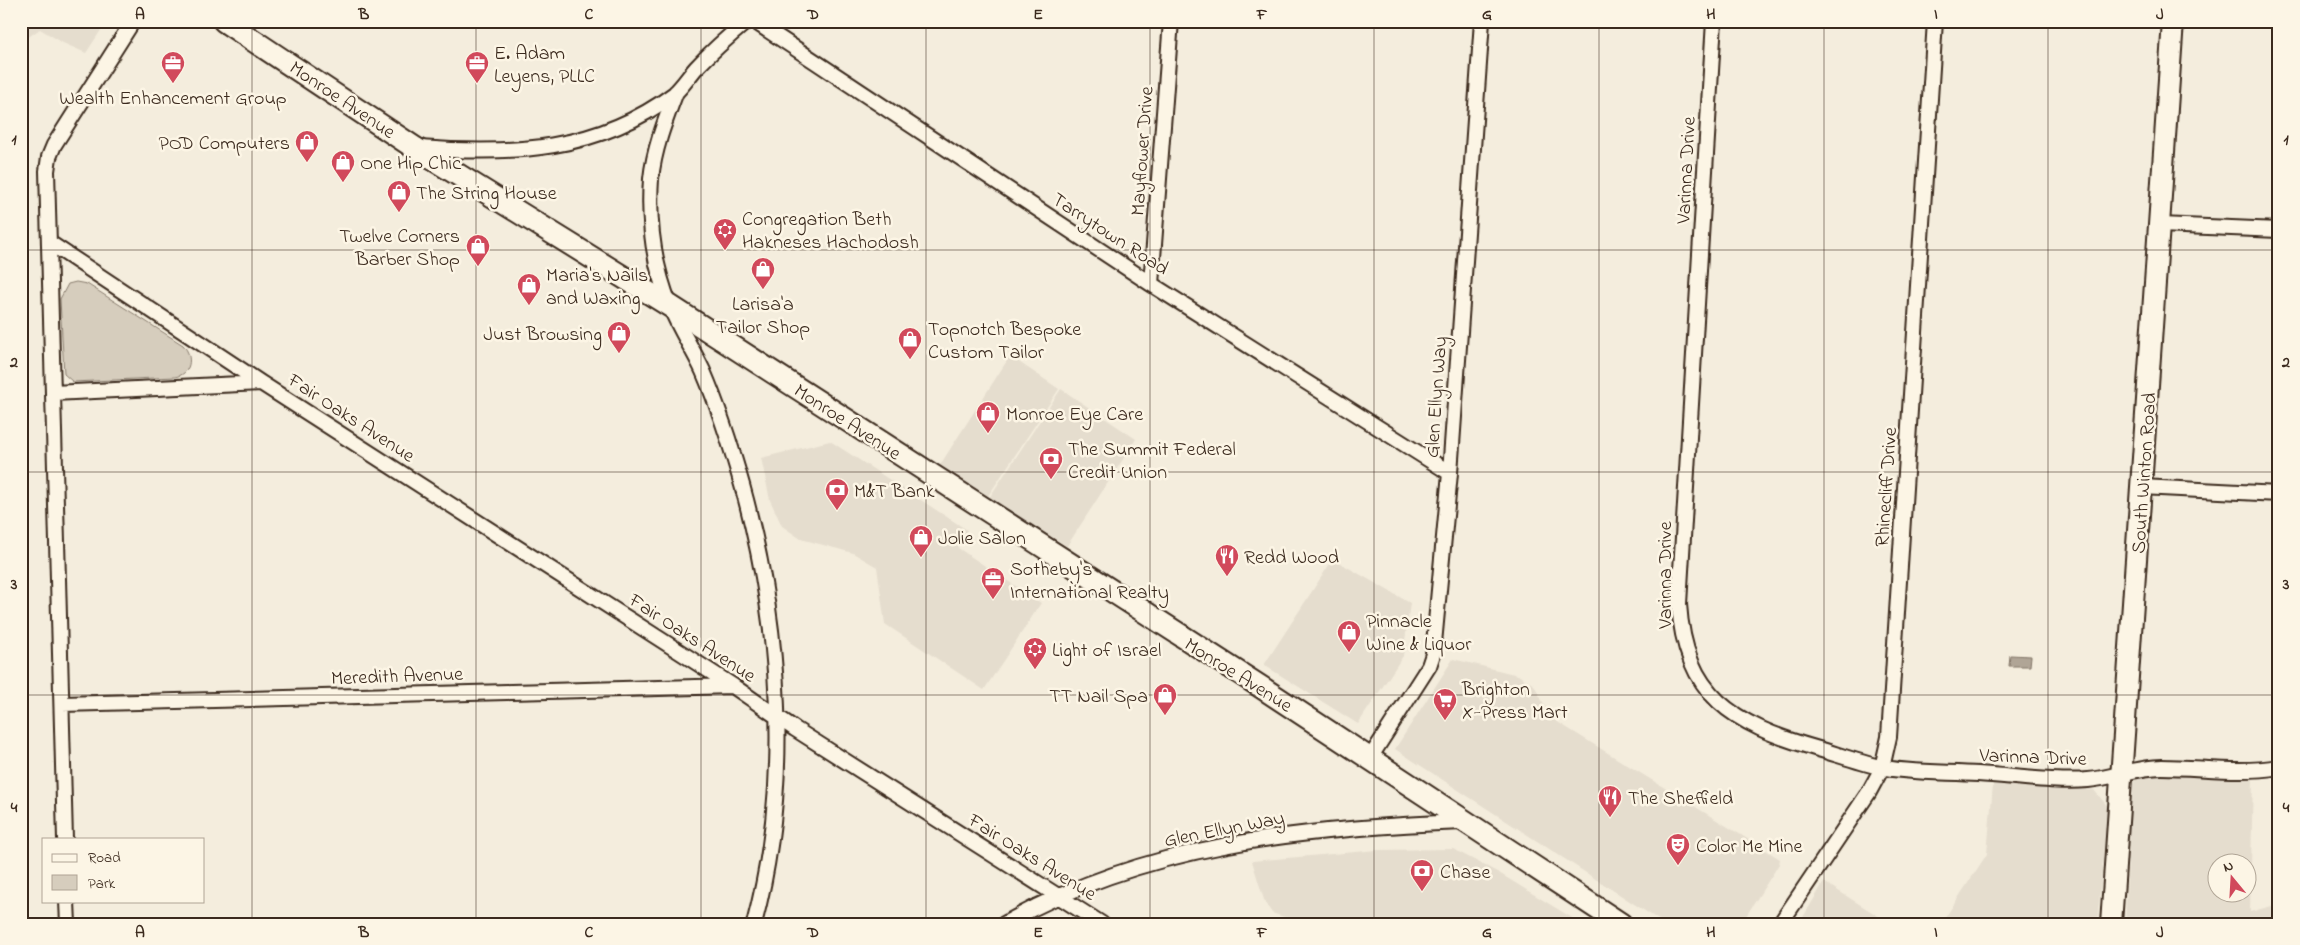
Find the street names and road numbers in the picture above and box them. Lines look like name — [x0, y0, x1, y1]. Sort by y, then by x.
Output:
street label: Monroe Avenue — [283, 55, 401, 147]
street label: Mayflower Drive — [1125, 85, 1162, 217]
street label: Varinna Drive — [1670, 116, 1705, 225]
street label: Tarrytown Road — [1045, 186, 1174, 284]
street label: Glen Ellyn Way — [1419, 335, 1456, 459]
street label: Fair Oaks Avenue — [281, 367, 420, 471]
street label: Monroe Avenue — [787, 378, 906, 469]
street label: South Winton Road — [2125, 392, 2166, 555]
street label: Rhinecliff Drive — [1869, 426, 1906, 548]
street label: Varinna Drive — [1652, 521, 1681, 630]
street label: Fair Oaks Avenue — [622, 587, 761, 691]
street label: Monroe Avenue — [1178, 631, 1297, 721]
street label: Meredith Avenue — [331, 661, 464, 694]
street label: Varinna Drive — [1978, 742, 2087, 775]
street label: Glen Ellyn Way — [1162, 805, 1287, 856]
street label: Fair Oaks Avenue — [961, 807, 1101, 909]

